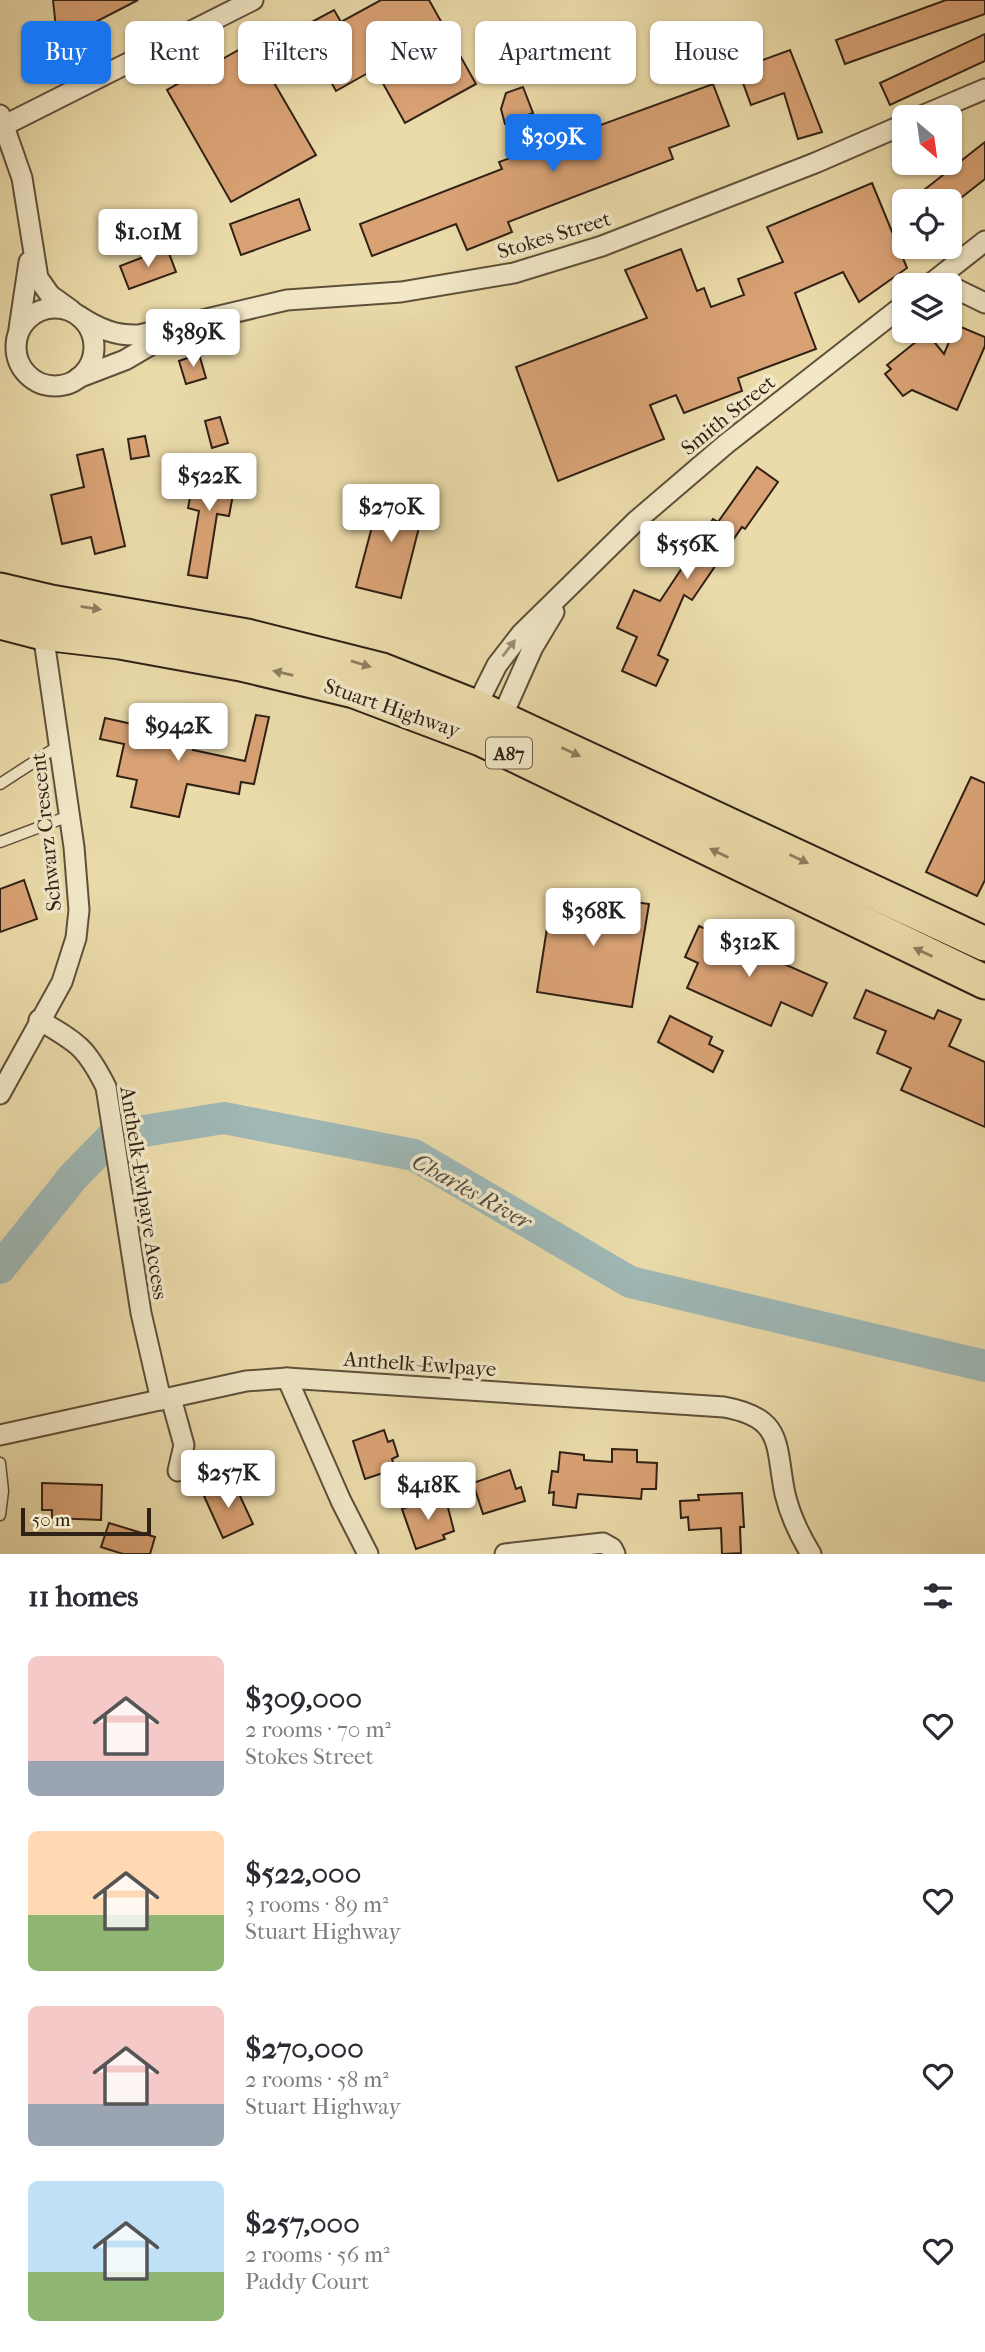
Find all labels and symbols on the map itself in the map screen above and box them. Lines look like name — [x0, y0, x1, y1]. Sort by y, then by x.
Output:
north arrow — [892, 105, 962, 175]
pin: $309K — [504, 114, 602, 174]
street label: Stokes Street — [494, 206, 614, 264]
pin: $1.01M — [91, 210, 205, 269]
pin: $389K — [144, 310, 242, 369]
street label: Smith Street — [676, 370, 780, 460]
pin: $522K — [160, 454, 258, 513]
pin: $270K — [342, 484, 440, 544]
pin: $556K — [638, 522, 736, 581]
one-way arrow — [80, 603, 102, 614]
one-way arrow — [502, 640, 517, 658]
one-way arrow — [351, 660, 372, 670]
one-way arrow — [272, 667, 294, 678]
street label: Stuart Highway — [321, 673, 464, 743]
pin: $942K — [129, 704, 227, 763]
road number: A87 — [486, 738, 532, 768]
one-way arrow — [561, 746, 581, 758]
street label: Schwarz Crescent — [26, 751, 66, 913]
one-way arrow — [709, 847, 729, 859]
one-way arrow — [789, 853, 810, 864]
pin: $368K — [544, 888, 642, 948]
pin: $312K — [700, 920, 798, 979]
one-way arrow — [913, 947, 933, 958]
street label: Anthelk-Ewlpaye Access — [115, 1084, 173, 1302]
water label: Charles River — [408, 1148, 537, 1236]
street label: Anthelk-Ewlpaye — [342, 1347, 497, 1381]
pin: $257K — [179, 1450, 277, 1510]
pin: $418K — [379, 1462, 477, 1522]
scale bar — [21, 1505, 150, 1537]

